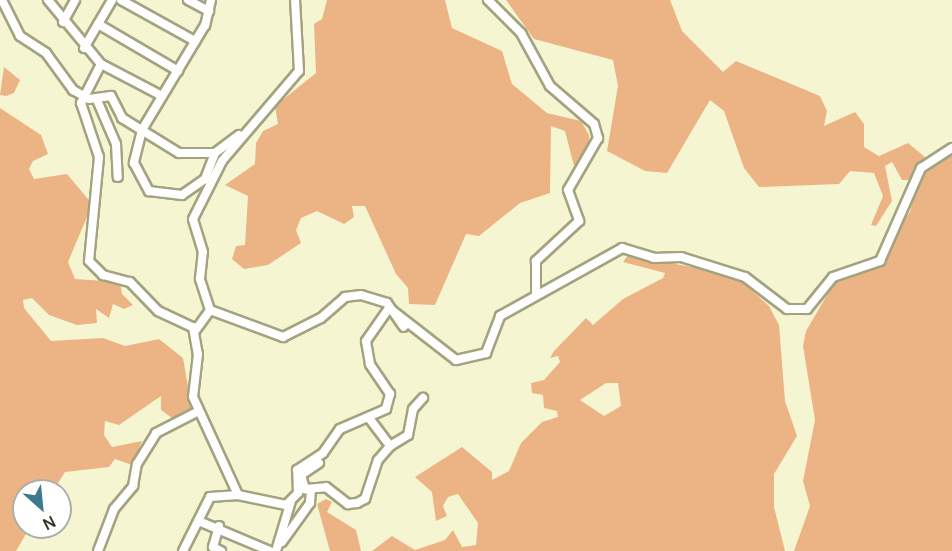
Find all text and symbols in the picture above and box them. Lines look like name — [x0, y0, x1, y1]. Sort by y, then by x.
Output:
north arrow — [12, 479, 72, 539]
text: N — [39, 511, 59, 536]

